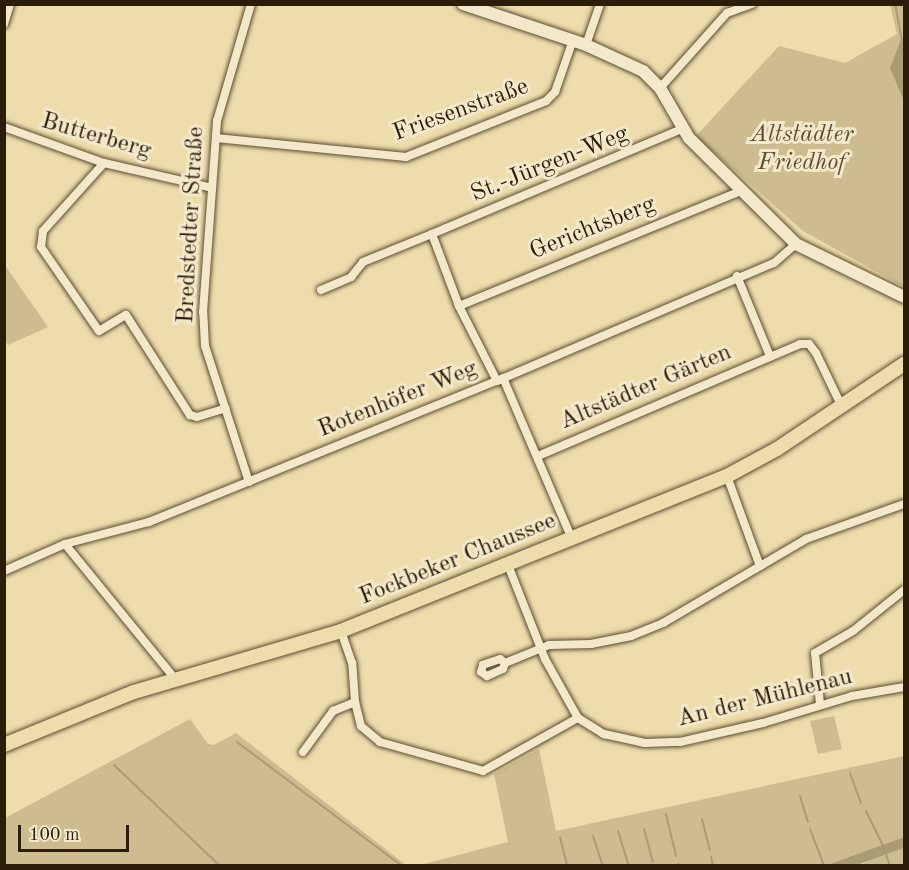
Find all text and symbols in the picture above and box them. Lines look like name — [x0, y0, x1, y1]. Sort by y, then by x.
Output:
street label: Friesenstraße — [389, 73, 533, 149]
street label: Butterberg — [38, 108, 154, 166]
street label: St.-Jürgen-Weg — [467, 120, 633, 210]
park label: Altstädter Friedhof — [750, 122, 854, 178]
street label: Bredstedter Straße — [172, 126, 212, 324]
street label: Gerichtsberg — [526, 191, 660, 267]
street label: Altstädter Gärten — [556, 339, 736, 437]
street label: Rotenhöfer Weg — [314, 355, 482, 445]
street label: Fockbeker Chaussee — [355, 507, 561, 613]
street label: An der Mühlenau — [675, 663, 855, 735]
scale bar — [21, 813, 132, 851]
text: 100 m — [29, 826, 80, 844]

